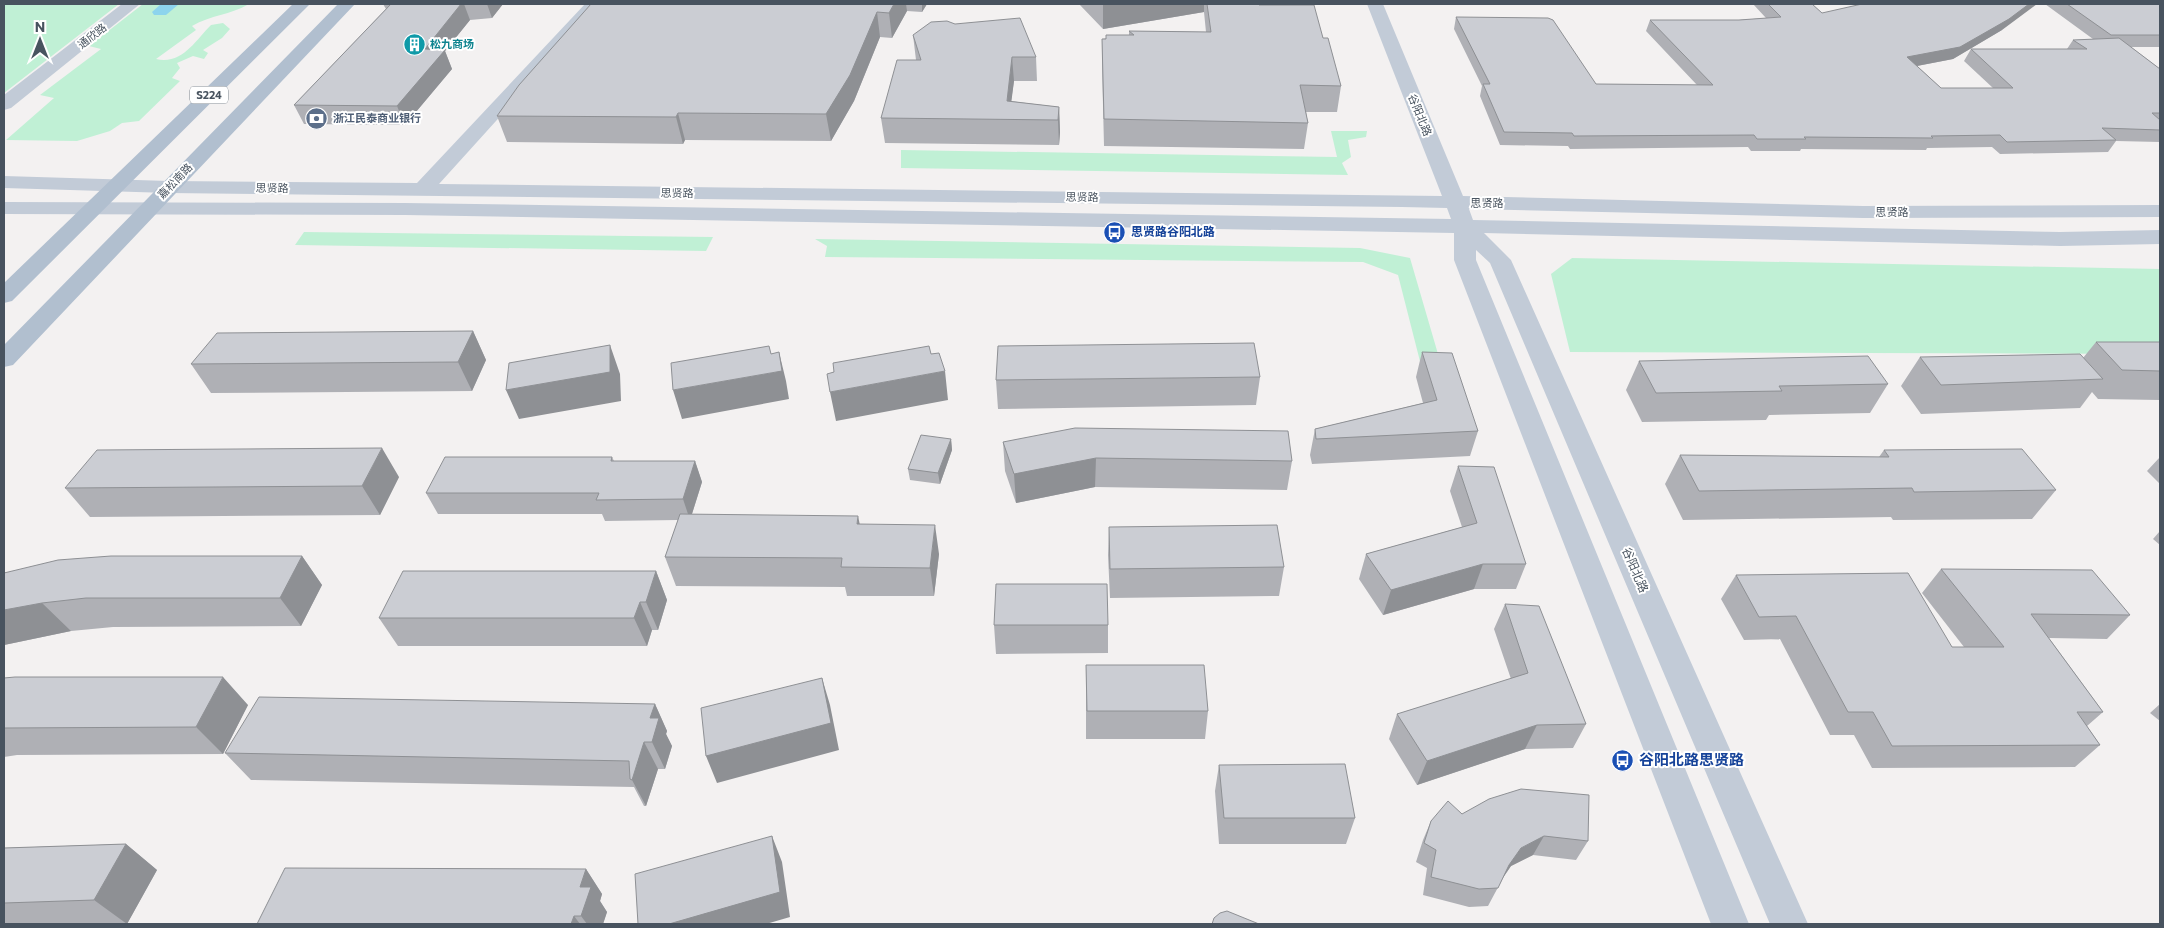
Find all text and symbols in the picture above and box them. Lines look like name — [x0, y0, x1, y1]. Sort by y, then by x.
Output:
north arrow — [15, 15, 65, 65]
text: N — [35, 18, 45, 35]
street label: 通欣路 — [75, 20, 109, 51]
building icon: 松九商场 — [402, 32, 426, 56]
place label: 松九商场 — [430, 37, 474, 50]
road number: S224 — [190, 86, 228, 104]
street label: 谷阳北路 — [1406, 92, 1435, 138]
bank icon: 浙江民泰商业银行 — [305, 106, 329, 130]
place label: 浙江民泰商业银行 — [333, 111, 421, 124]
street label: 嘉松南路 — [155, 160, 195, 201]
street label: 思贤路 — [255, 181, 289, 194]
street label: 思贤路 — [660, 186, 694, 199]
street label: 思贤路 — [1065, 190, 1099, 203]
street label: 思贤路 — [1471, 196, 1504, 209]
street label: 思贤路 — [1876, 205, 1909, 218]
bus stop icon: 思贤路谷阳北路 — [1103, 220, 1127, 244]
place label: 思贤路谷阳北路 — [1131, 224, 1215, 238]
street label: 谷阳北路 — [1620, 545, 1652, 594]
bus stop icon: 谷阳北路思贤路 — [1611, 748, 1635, 772]
place label: 谷阳北路思贤路 — [1639, 750, 1744, 768]

